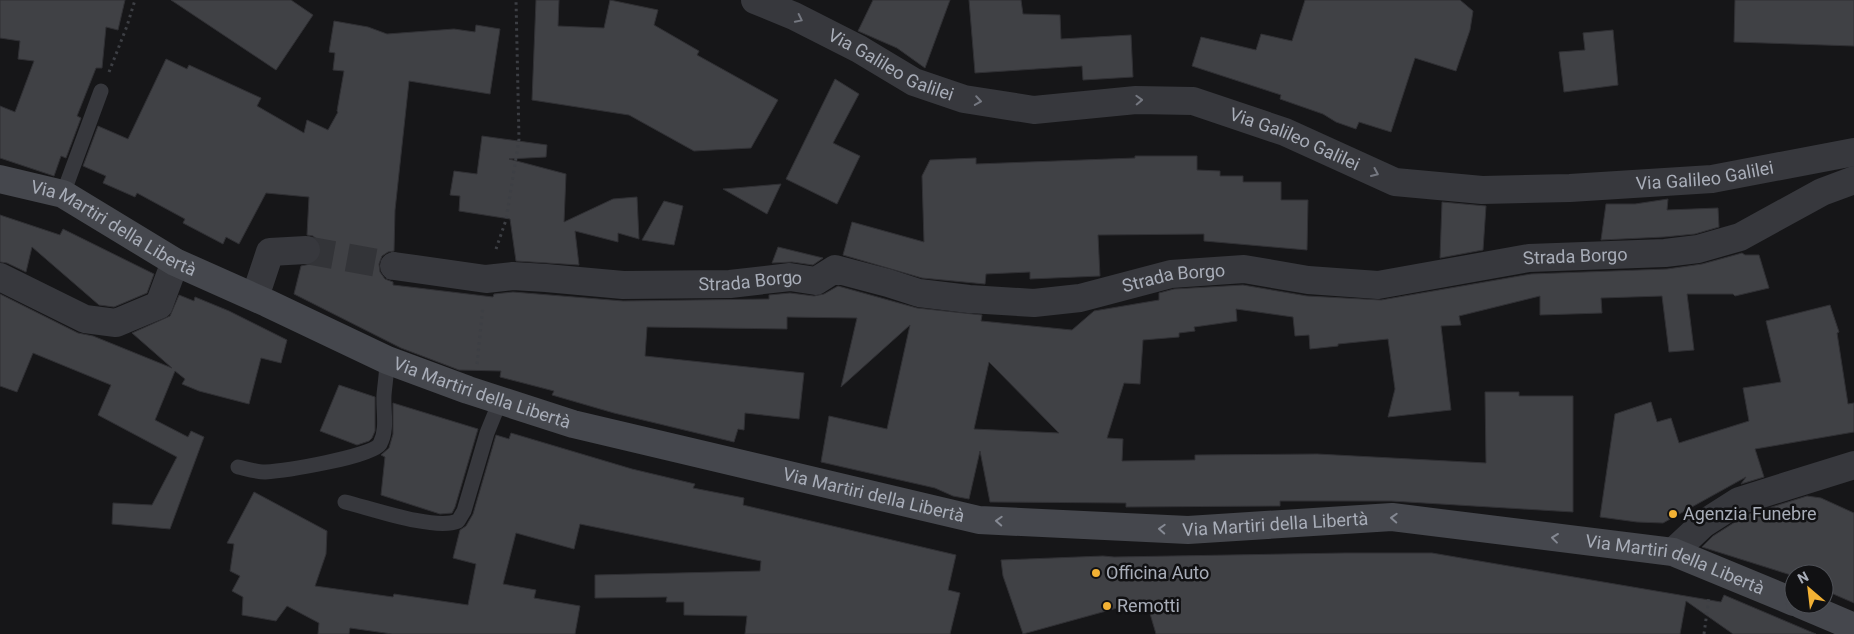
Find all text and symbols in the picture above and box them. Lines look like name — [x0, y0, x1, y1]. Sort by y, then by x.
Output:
one-way arrow — [794, 13, 803, 23]
street label: Via Galileo Galilei — [825, 24, 957, 105]
one-way arrow — [974, 95, 982, 106]
one-way arrow — [1136, 95, 1144, 106]
street label: Via Galileo Galilei — [1227, 103, 1363, 175]
street label: Via Galileo Galilei — [1635, 157, 1775, 194]
one-way arrow — [1370, 167, 1379, 178]
street label: Via Martiri della Libertà — [29, 176, 200, 280]
street label: Strada Borgo — [1521, 243, 1628, 269]
street label: Strada Borgo — [1120, 259, 1226, 296]
street label: Strada Borgo — [698, 266, 804, 294]
street label: Via Martiri della Libertà — [391, 352, 574, 433]
street label: Via Martiri della Libertà — [781, 463, 967, 526]
place label: Agenzia Funebre — [1683, 503, 1817, 524]
street label: Via Martiri della Libertà — [1182, 508, 1369, 540]
marker: Agenzia Funebre — [1667, 508, 1679, 520]
one-way arrow — [1389, 512, 1397, 523]
one-way arrow — [995, 516, 1002, 526]
one-way arrow — [1157, 523, 1165, 534]
street label: Via Martiri della Libertà — [1584, 530, 1768, 599]
one-way arrow — [1550, 533, 1558, 544]
place label: Officina Auto — [1106, 562, 1209, 583]
north arrow — [1784, 564, 1834, 614]
marker: Officina Auto — [1090, 567, 1102, 579]
text: N — [1795, 568, 1811, 587]
place label: Remotti — [1117, 595, 1180, 616]
marker: Remotti — [1101, 600, 1113, 612]

